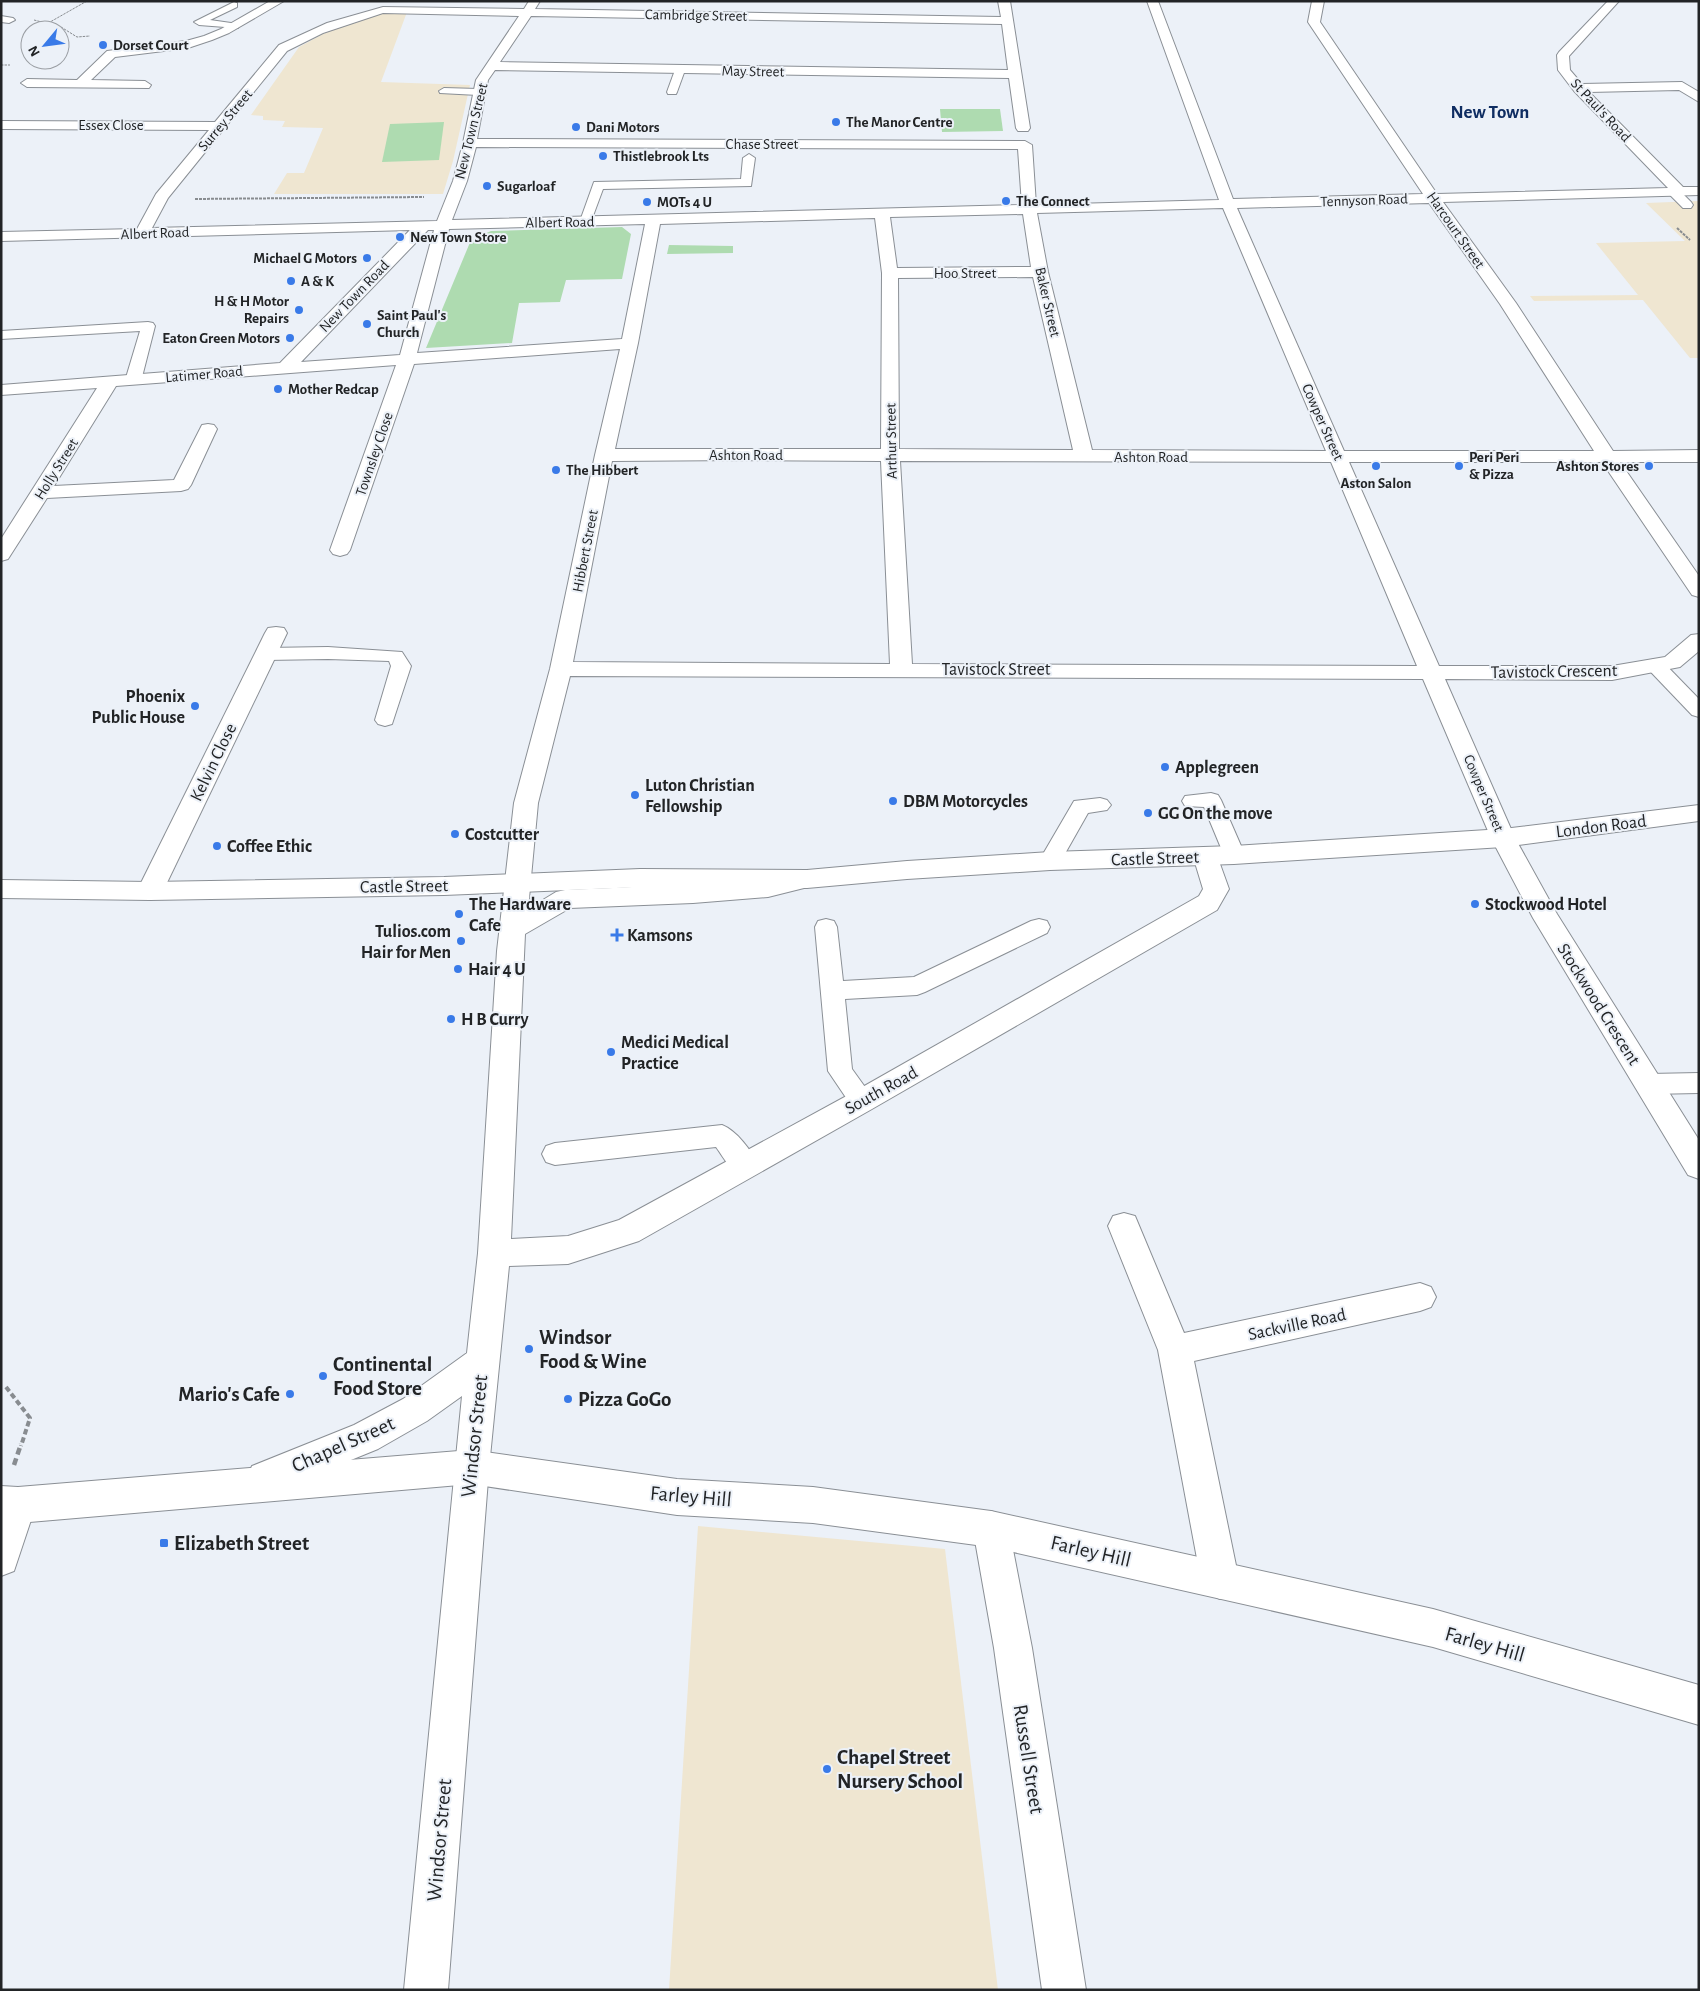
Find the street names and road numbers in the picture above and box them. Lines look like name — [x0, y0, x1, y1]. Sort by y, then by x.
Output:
street label: Cambridge Street — [645, 7, 748, 24]
street label: May Street — [722, 63, 785, 80]
street label: St Paul's Road — [1568, 76, 1634, 145]
street label: New Town Street — [452, 81, 491, 181]
street label: Surrey Street — [195, 86, 255, 154]
street label: Essex Close — [78, 118, 144, 133]
street label: Chase Street — [726, 137, 799, 152]
street label: Harcourt Street — [1424, 189, 1488, 271]
street label: Tennyson Road — [1320, 191, 1408, 210]
street label: Albert Road — [525, 214, 595, 231]
street label: Albert Road — [120, 225, 190, 242]
street label: New Town Road — [317, 257, 392, 335]
street label: Hoo Street — [934, 266, 996, 281]
street label: Baker Street — [1032, 266, 1063, 339]
street label: Latimer Road — [165, 364, 244, 385]
street label: Cowper Street — [1299, 382, 1346, 463]
street label: Arthur Street — [883, 403, 900, 479]
street label: Townsley Close — [353, 410, 396, 498]
street label: Holly Street — [32, 436, 81, 502]
street label: Ashton Road — [709, 448, 783, 463]
street label: Ashton Road — [1114, 450, 1188, 465]
street label: Hibbert Street — [570, 508, 601, 594]
street label: Tavistock Street — [941, 661, 1051, 679]
street label: Tavistock Crescent — [1490, 662, 1618, 682]
street label: Kelvin Close — [187, 721, 240, 804]
street label: Cowper Street — [1461, 753, 1507, 834]
street label: London Road — [1555, 813, 1647, 841]
street label: Castle Street — [1111, 848, 1200, 870]
street label: Castle Street — [360, 877, 449, 897]
street label: Stockwood Crescent — [1553, 940, 1643, 1069]
street label: South Road — [842, 1064, 921, 1118]
street label: Sackville Road — [1247, 1306, 1348, 1344]
street label: Windsor Street — [458, 1373, 491, 1498]
street label: Chapel Street — [289, 1412, 398, 1476]
street label: Farley Hill — [649, 1482, 733, 1511]
street label: Farley Hill — [1049, 1532, 1133, 1571]
street label: Farley Hill — [1443, 1623, 1527, 1666]
street label: Russell Street — [1009, 1703, 1048, 1816]
street label: Windsor Street — [424, 1778, 455, 1902]

